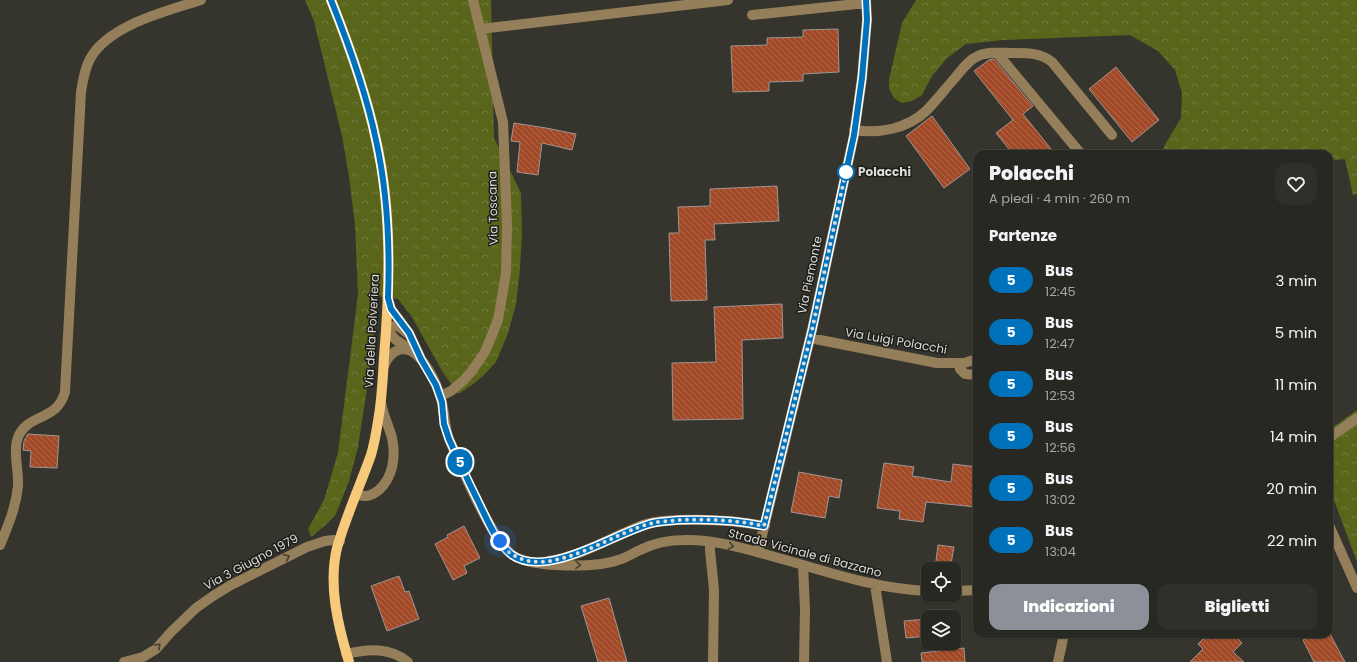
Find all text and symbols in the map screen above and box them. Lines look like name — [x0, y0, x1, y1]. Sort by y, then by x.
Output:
text: Polacchi — [989, 160, 1074, 187]
marker: Polacchi — [837, 163, 855, 181]
place label: Polacchi — [858, 163, 911, 180]
button: heart — [1275, 163, 1317, 205]
street label: Via Toscana — [483, 171, 502, 245]
text: A piedi · 4 min · 260 m — [989, 189, 1130, 208]
text: Partenze — [989, 225, 1057, 246]
street label: Via Piemonte — [793, 234, 826, 315]
text: Bus — [1045, 260, 1073, 281]
text: 5 — [1006, 270, 1016, 290]
text: 3 min — [1275, 270, 1317, 291]
street label: Via della Polveriera — [360, 273, 383, 389]
text: 12:45 — [1045, 282, 1076, 301]
text: Bus — [1045, 312, 1073, 333]
text: 5 — [1006, 322, 1016, 342]
text: 5 min — [1275, 322, 1317, 343]
street label: Via Luigi Polacchi — [844, 323, 949, 358]
text: 12:47 — [1045, 334, 1075, 353]
text: Bus — [1045, 364, 1073, 385]
text: 5 — [1006, 374, 1016, 394]
text: 11 min — [1275, 374, 1317, 395]
text: 12:53 — [1045, 386, 1075, 405]
text: Bus — [1045, 416, 1073, 437]
text: 5 — [1006, 426, 1016, 446]
text: 14 min — [1270, 426, 1317, 447]
text: 12:56 — [1045, 438, 1076, 457]
line badge: 5 — [447, 449, 473, 475]
text: 5 — [455, 452, 465, 472]
text: Bus — [1045, 468, 1073, 489]
text: 5 — [1006, 478, 1016, 498]
text: 20 min — [1266, 478, 1317, 499]
text: 13:02 — [1045, 490, 1075, 509]
text: Bus — [1045, 520, 1073, 541]
street label: Strada Vicinale di Bazzano — [727, 524, 884, 581]
street label: Via 3 Giugno 1979 — [201, 529, 301, 594]
text: 5 — [1006, 530, 1016, 550]
text: 22 min — [1267, 530, 1317, 551]
your location — [490, 531, 510, 551]
one-way arrow — [728, 541, 734, 550]
text: 13:04 — [1045, 542, 1076, 561]
one-way arrow — [282, 554, 290, 562]
one-way arrow — [575, 561, 581, 569]
map controls — [921, 562, 961, 650]
button: locate — [921, 562, 961, 602]
button: Indicazioni — [989, 584, 1149, 630]
button: Biglietti — [1157, 584, 1317, 630]
button: layers — [921, 610, 961, 650]
one-way arrow — [153, 643, 161, 651]

